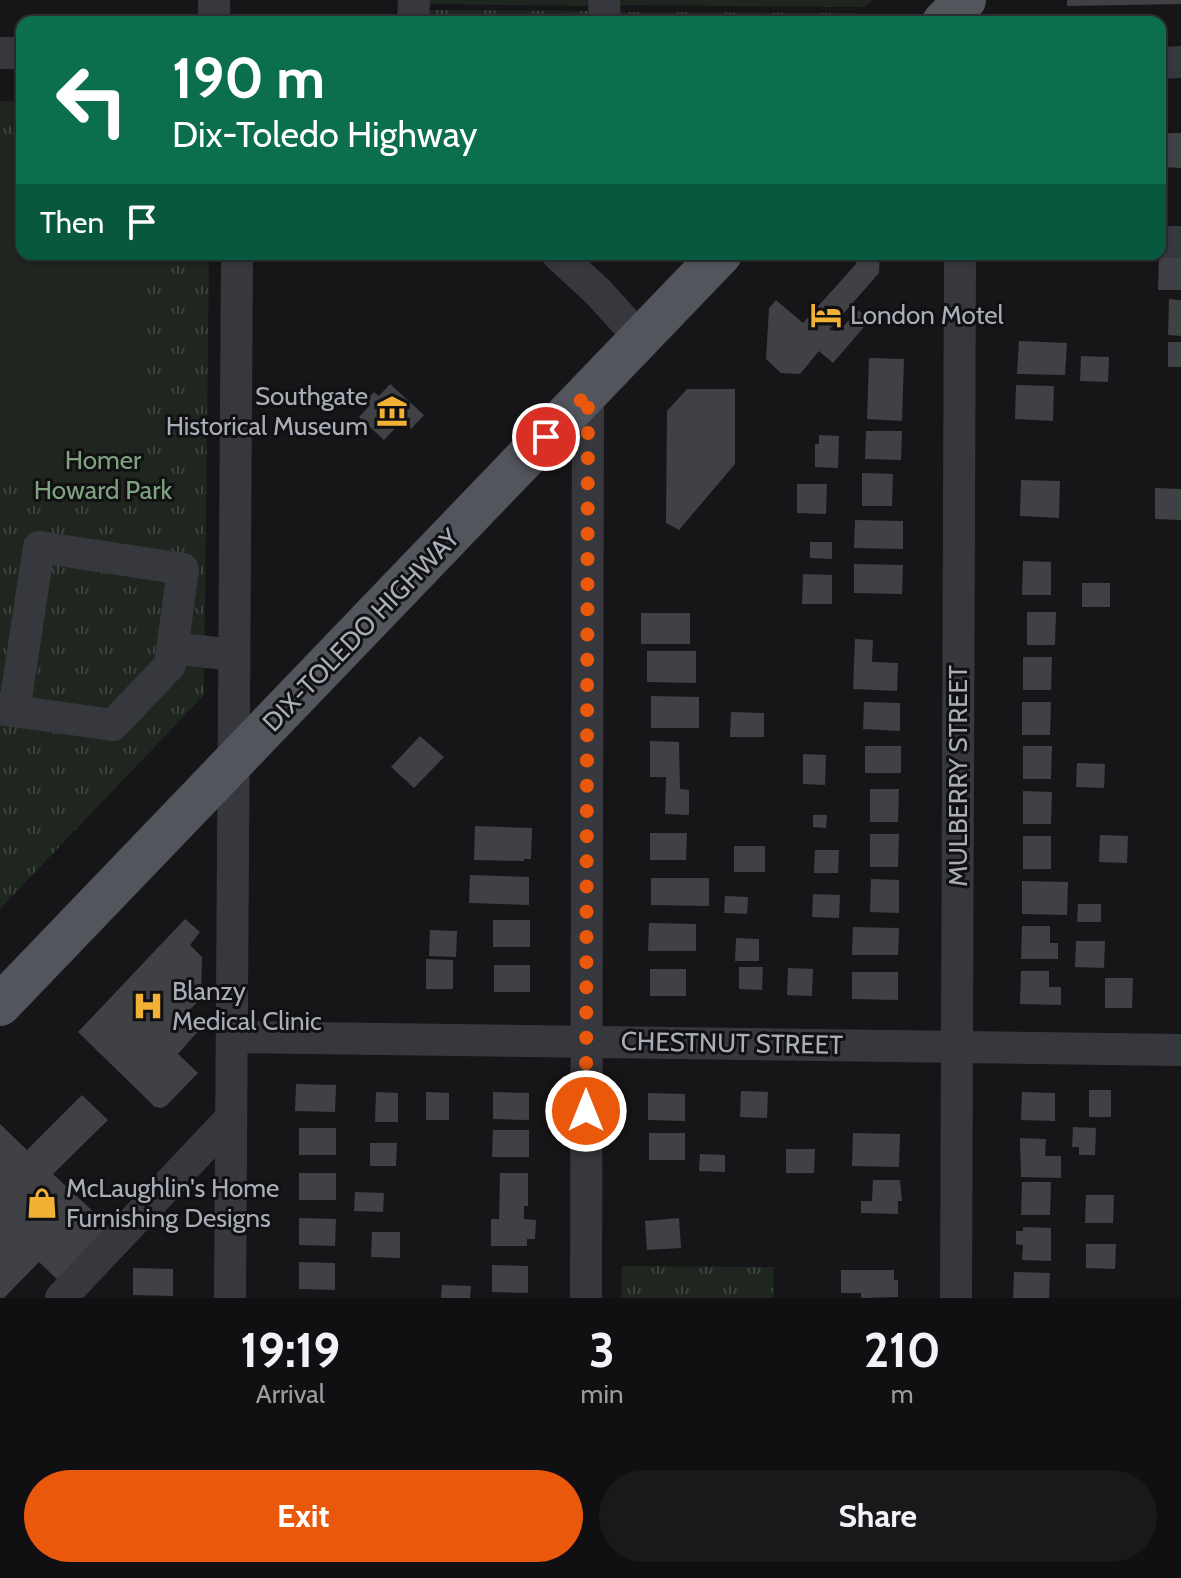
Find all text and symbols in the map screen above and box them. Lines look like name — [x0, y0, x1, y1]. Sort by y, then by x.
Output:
text: 190 m — [172, 44, 325, 112]
icon: left — [40, 48, 144, 152]
text: Dix-Toledo Highway — [172, 112, 477, 156]
icon: arrive — [120, 200, 164, 244]
text: Then — [40, 204, 104, 241]
hotel icon: London Motel — [809, 298, 843, 332]
place label: London Motel — [850, 299, 1004, 331]
place label: Southgate Historical Museum — [166, 380, 368, 442]
museum icon: Southgate Historical Museum — [375, 394, 409, 428]
pin — [512, 403, 580, 471]
icon: arrive — [524, 415, 568, 459]
park label: Homer Howard Park — [34, 444, 173, 506]
street label: DIX-TOLEDO HIGHWAY — [256, 522, 466, 738]
street label: MULBERRY STREET — [942, 665, 974, 887]
place label: Blanzy Medical Clinic — [172, 975, 322, 1037]
hospital icon: Blanzy Medical Clinic — [131, 989, 165, 1023]
street label: CHESTNUT STREET — [621, 1025, 843, 1061]
position arrow — [544, 1069, 628, 1153]
place label: McLaughlin's Home Furnishing Designs — [66, 1172, 279, 1234]
shop icon: McLaughlin's Home Furnishing Designs — [25, 1186, 59, 1220]
text: 19:19 — [240, 1321, 340, 1379]
text: 3 — [589, 1321, 615, 1379]
text: 210 — [864, 1321, 941, 1379]
text: Arrival — [256, 1378, 325, 1410]
text: min — [581, 1378, 623, 1410]
text: m — [891, 1378, 914, 1410]
button: Exit — [24, 1470, 583, 1562]
button: Share — [599, 1470, 1157, 1562]

